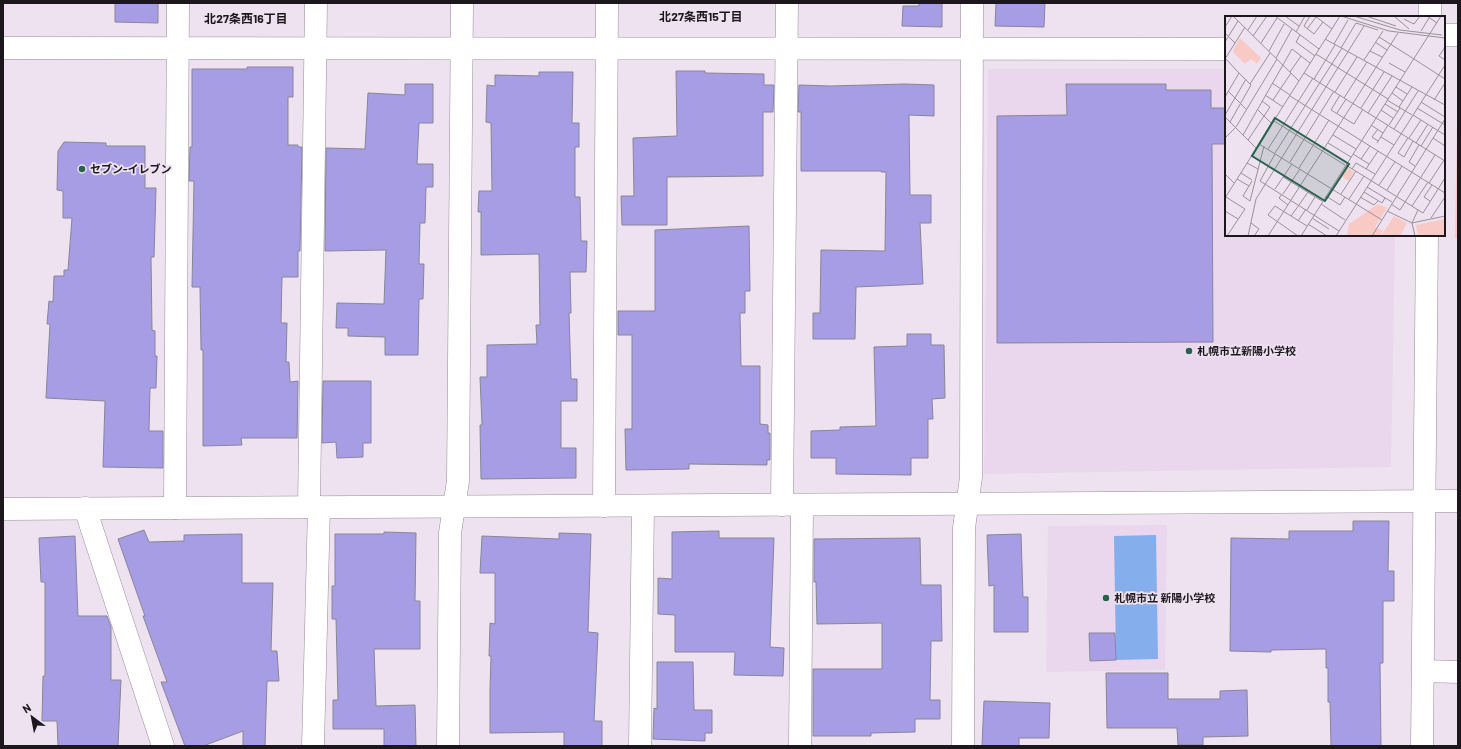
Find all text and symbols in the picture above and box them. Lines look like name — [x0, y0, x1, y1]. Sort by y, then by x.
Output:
district label: 北27条西15丁目 — [659, 9, 743, 23]
district label: 北27条西16丁目 — [204, 11, 288, 25]
inset map — [1225, 16, 1445, 236]
place label: セブン-イレブン — [90, 162, 172, 175]
marker: セブン-イレブン — [77, 164, 87, 174]
place label: 札幌市立新陽小学校 — [1197, 344, 1296, 357]
marker: 札幌市立新陽小学校 — [1184, 346, 1194, 356]
place label: 札幌市立 新陽小学校 — [1114, 591, 1215, 604]
marker: 札幌市立 新陽小学校 — [1101, 593, 1111, 603]
north arrow — [12, 697, 52, 737]
text: N — [20, 701, 33, 716]

